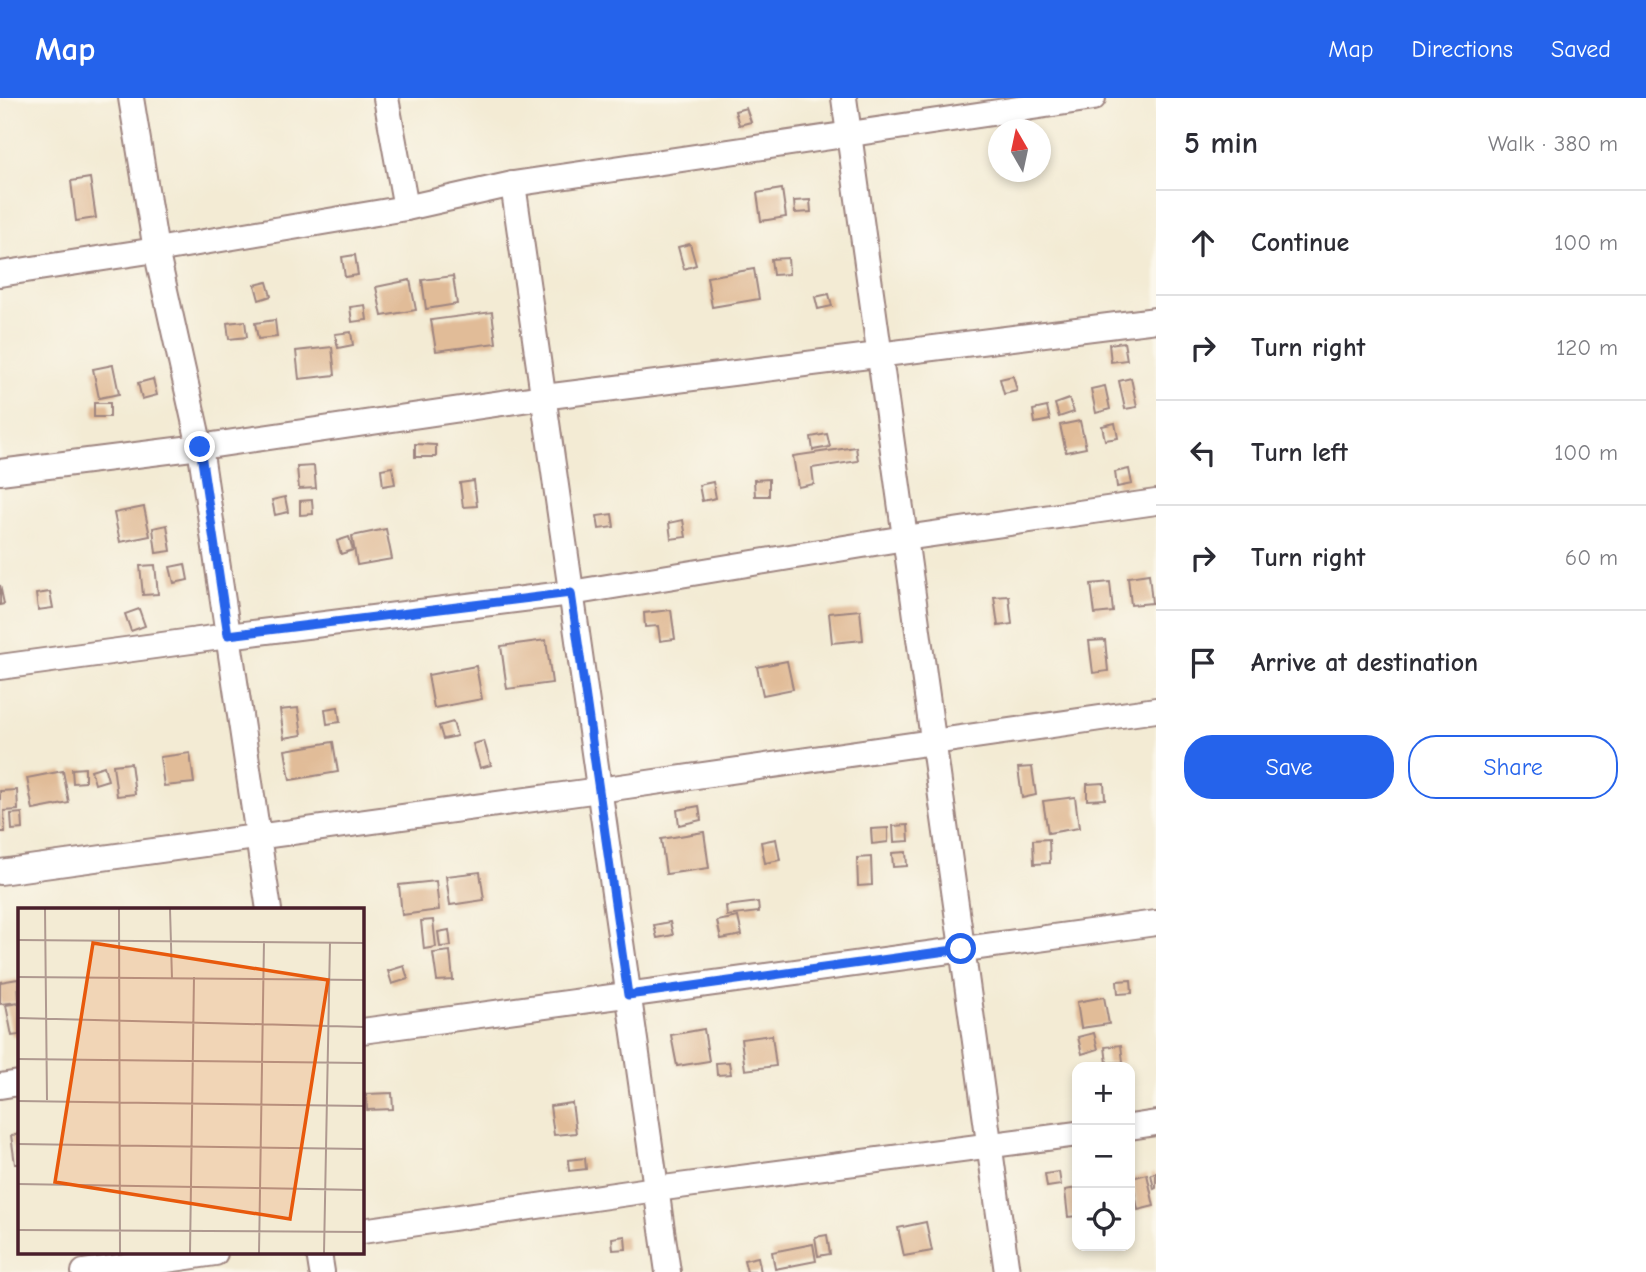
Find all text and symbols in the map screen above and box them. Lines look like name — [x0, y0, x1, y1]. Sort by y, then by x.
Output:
text: Map — [35, 30, 96, 68]
text: Map — [1328, 35, 1374, 63]
text: Directions — [1412, 35, 1513, 63]
text: Saved — [1551, 35, 1611, 63]
north arrow — [988, 119, 1051, 182]
text: 5 min — [1184, 126, 1258, 161]
text: Walk · 380 m — [1488, 130, 1618, 157]
icon: ahead — [1184, 224, 1222, 262]
text: Continue — [1251, 228, 1349, 258]
text: 100 m — [1554, 229, 1618, 256]
icon: right — [1184, 329, 1222, 367]
text: Turn right — [1251, 333, 1365, 363]
text: 120 m — [1556, 334, 1618, 361]
route end — [184, 431, 215, 462]
icon: left — [1184, 434, 1222, 472]
text: Turn left — [1251, 438, 1348, 468]
text: 100 m — [1554, 439, 1618, 466]
icon: right — [1184, 539, 1222, 577]
text: Turn right — [1251, 543, 1365, 573]
text: 60 m — [1565, 544, 1618, 571]
icon: arrive — [1184, 644, 1222, 682]
text: Arrive at destination — [1251, 648, 1478, 678]
button: Save — [1184, 735, 1394, 799]
button: Share — [1408, 735, 1618, 799]
inset map — [18, 908, 364, 1254]
route start — [945, 933, 976, 964]
map controls — [1072, 1062, 1135, 1251]
button: + — [1072, 1062, 1135, 1125]
button: − — [1072, 1125, 1135, 1188]
button: locate — [1072, 1188, 1135, 1251]

